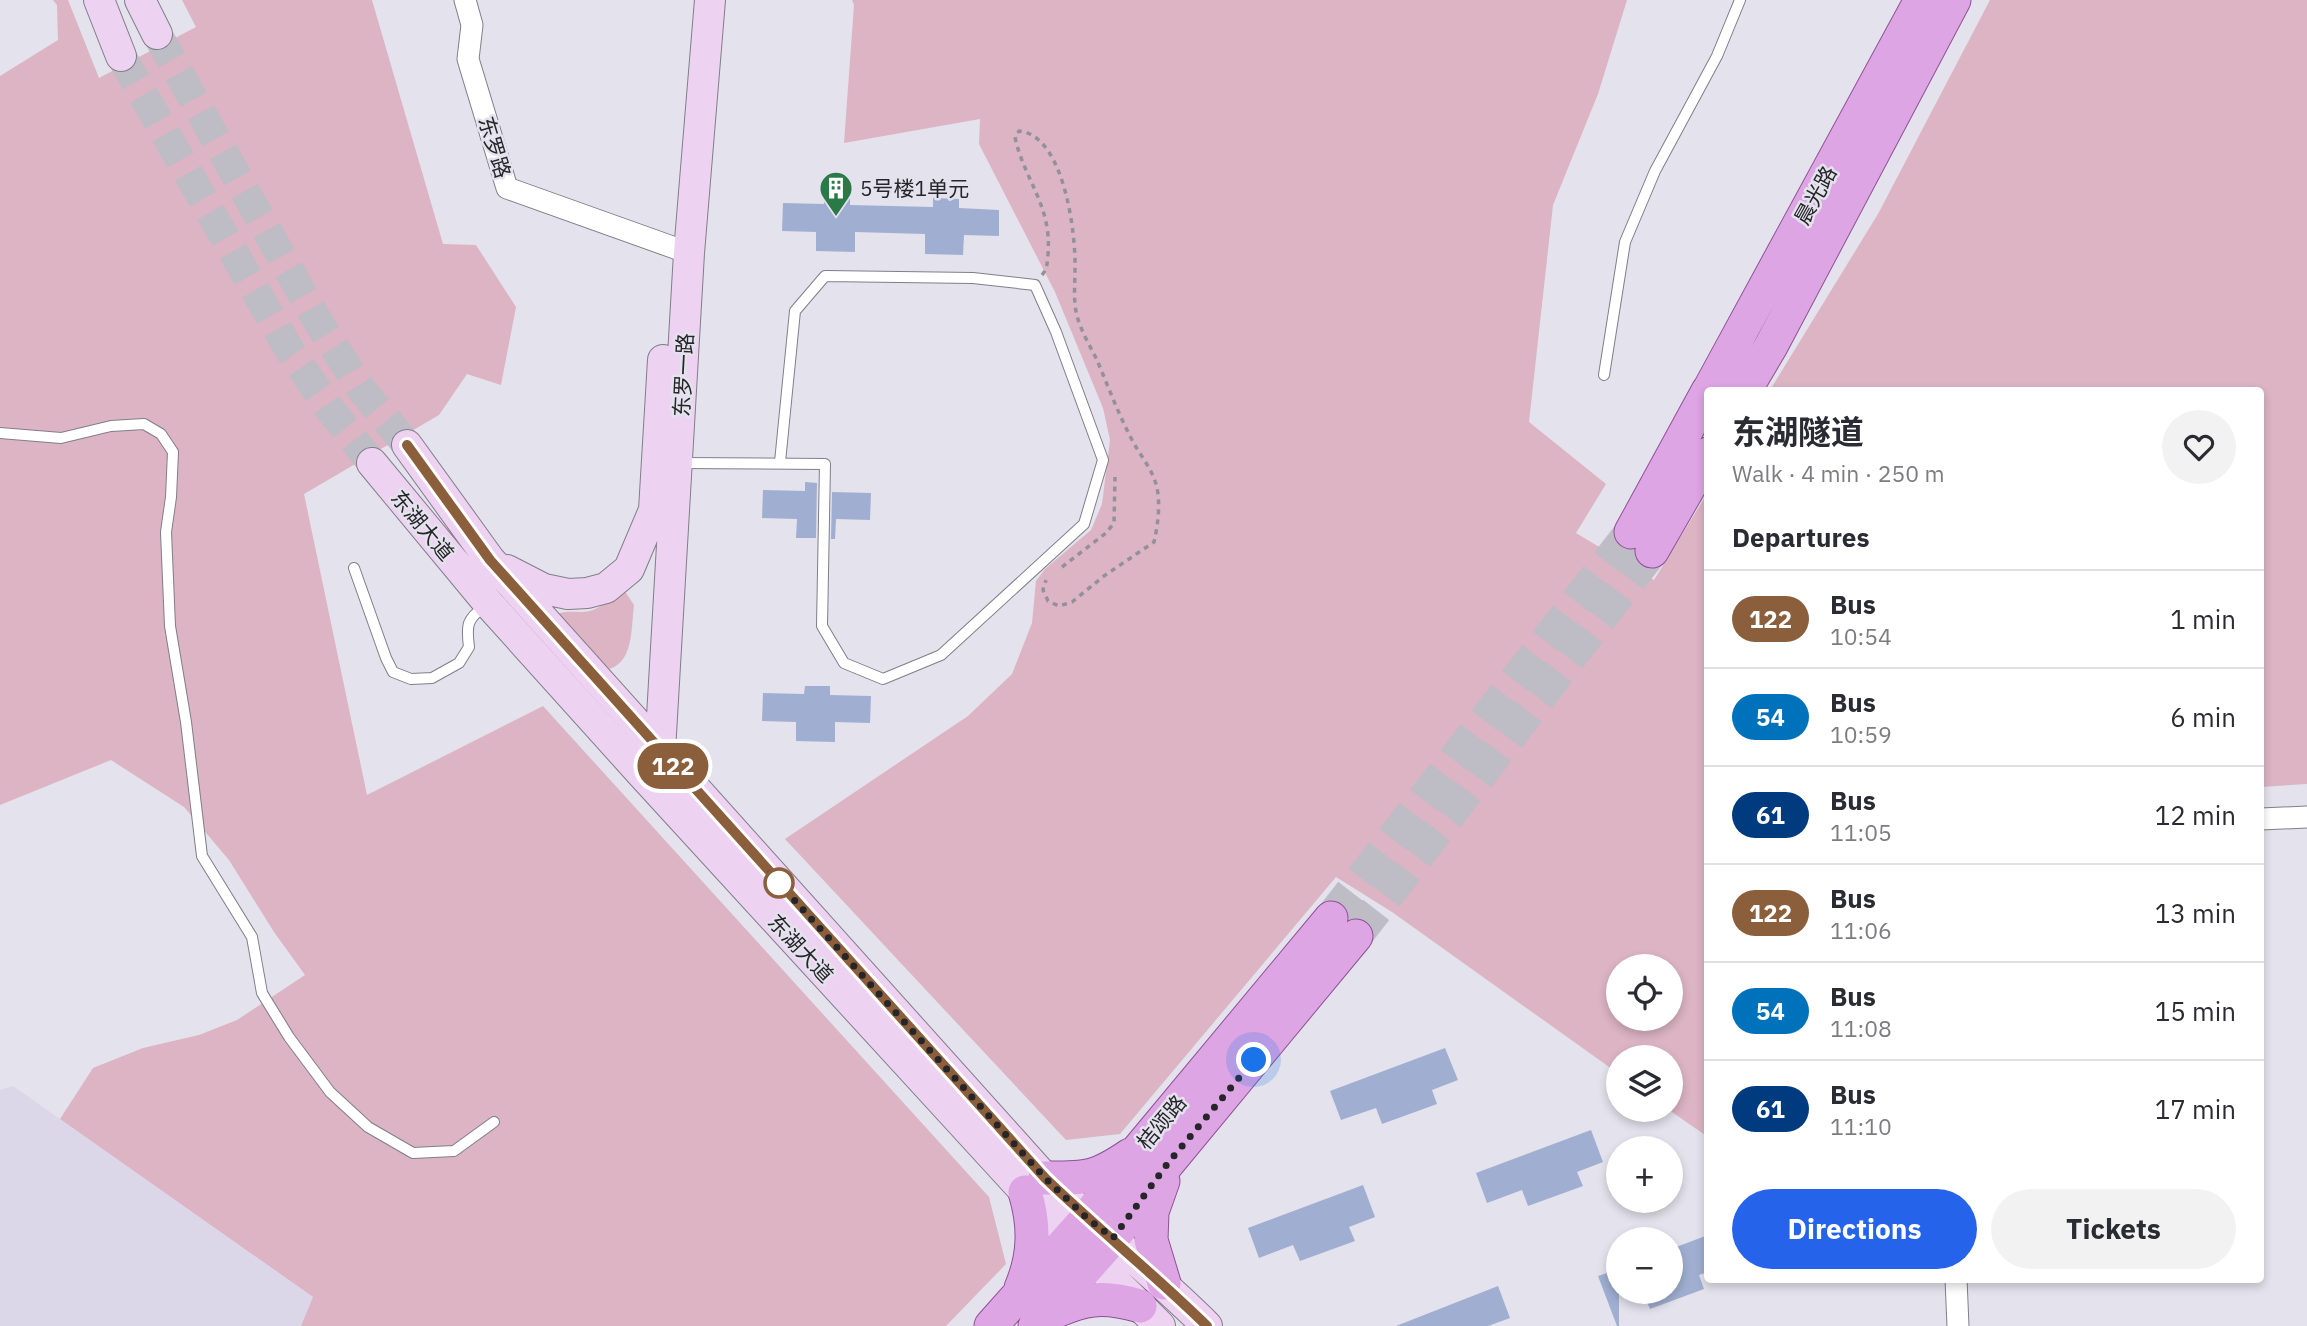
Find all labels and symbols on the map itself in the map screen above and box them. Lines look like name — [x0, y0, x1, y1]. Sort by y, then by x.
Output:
street label: 东罗路 — [472, 113, 518, 181]
street label: 晨光路 — [1787, 161, 1843, 229]
building icon: 5号楼1单元 — [817, 169, 855, 218]
place label: 5号楼1单元 — [860, 174, 969, 202]
street label: 东罗一路 — [667, 332, 699, 418]
street label: 东湖大道 — [385, 484, 461, 566]
line badge: 122 — [633, 743, 713, 789]
unlabelled marker — [764, 868, 794, 898]
street label: 东湖大道 — [762, 908, 840, 988]
your location — [1236, 1042, 1271, 1077]
street label: 桔颂路 — [1130, 1089, 1192, 1155]

